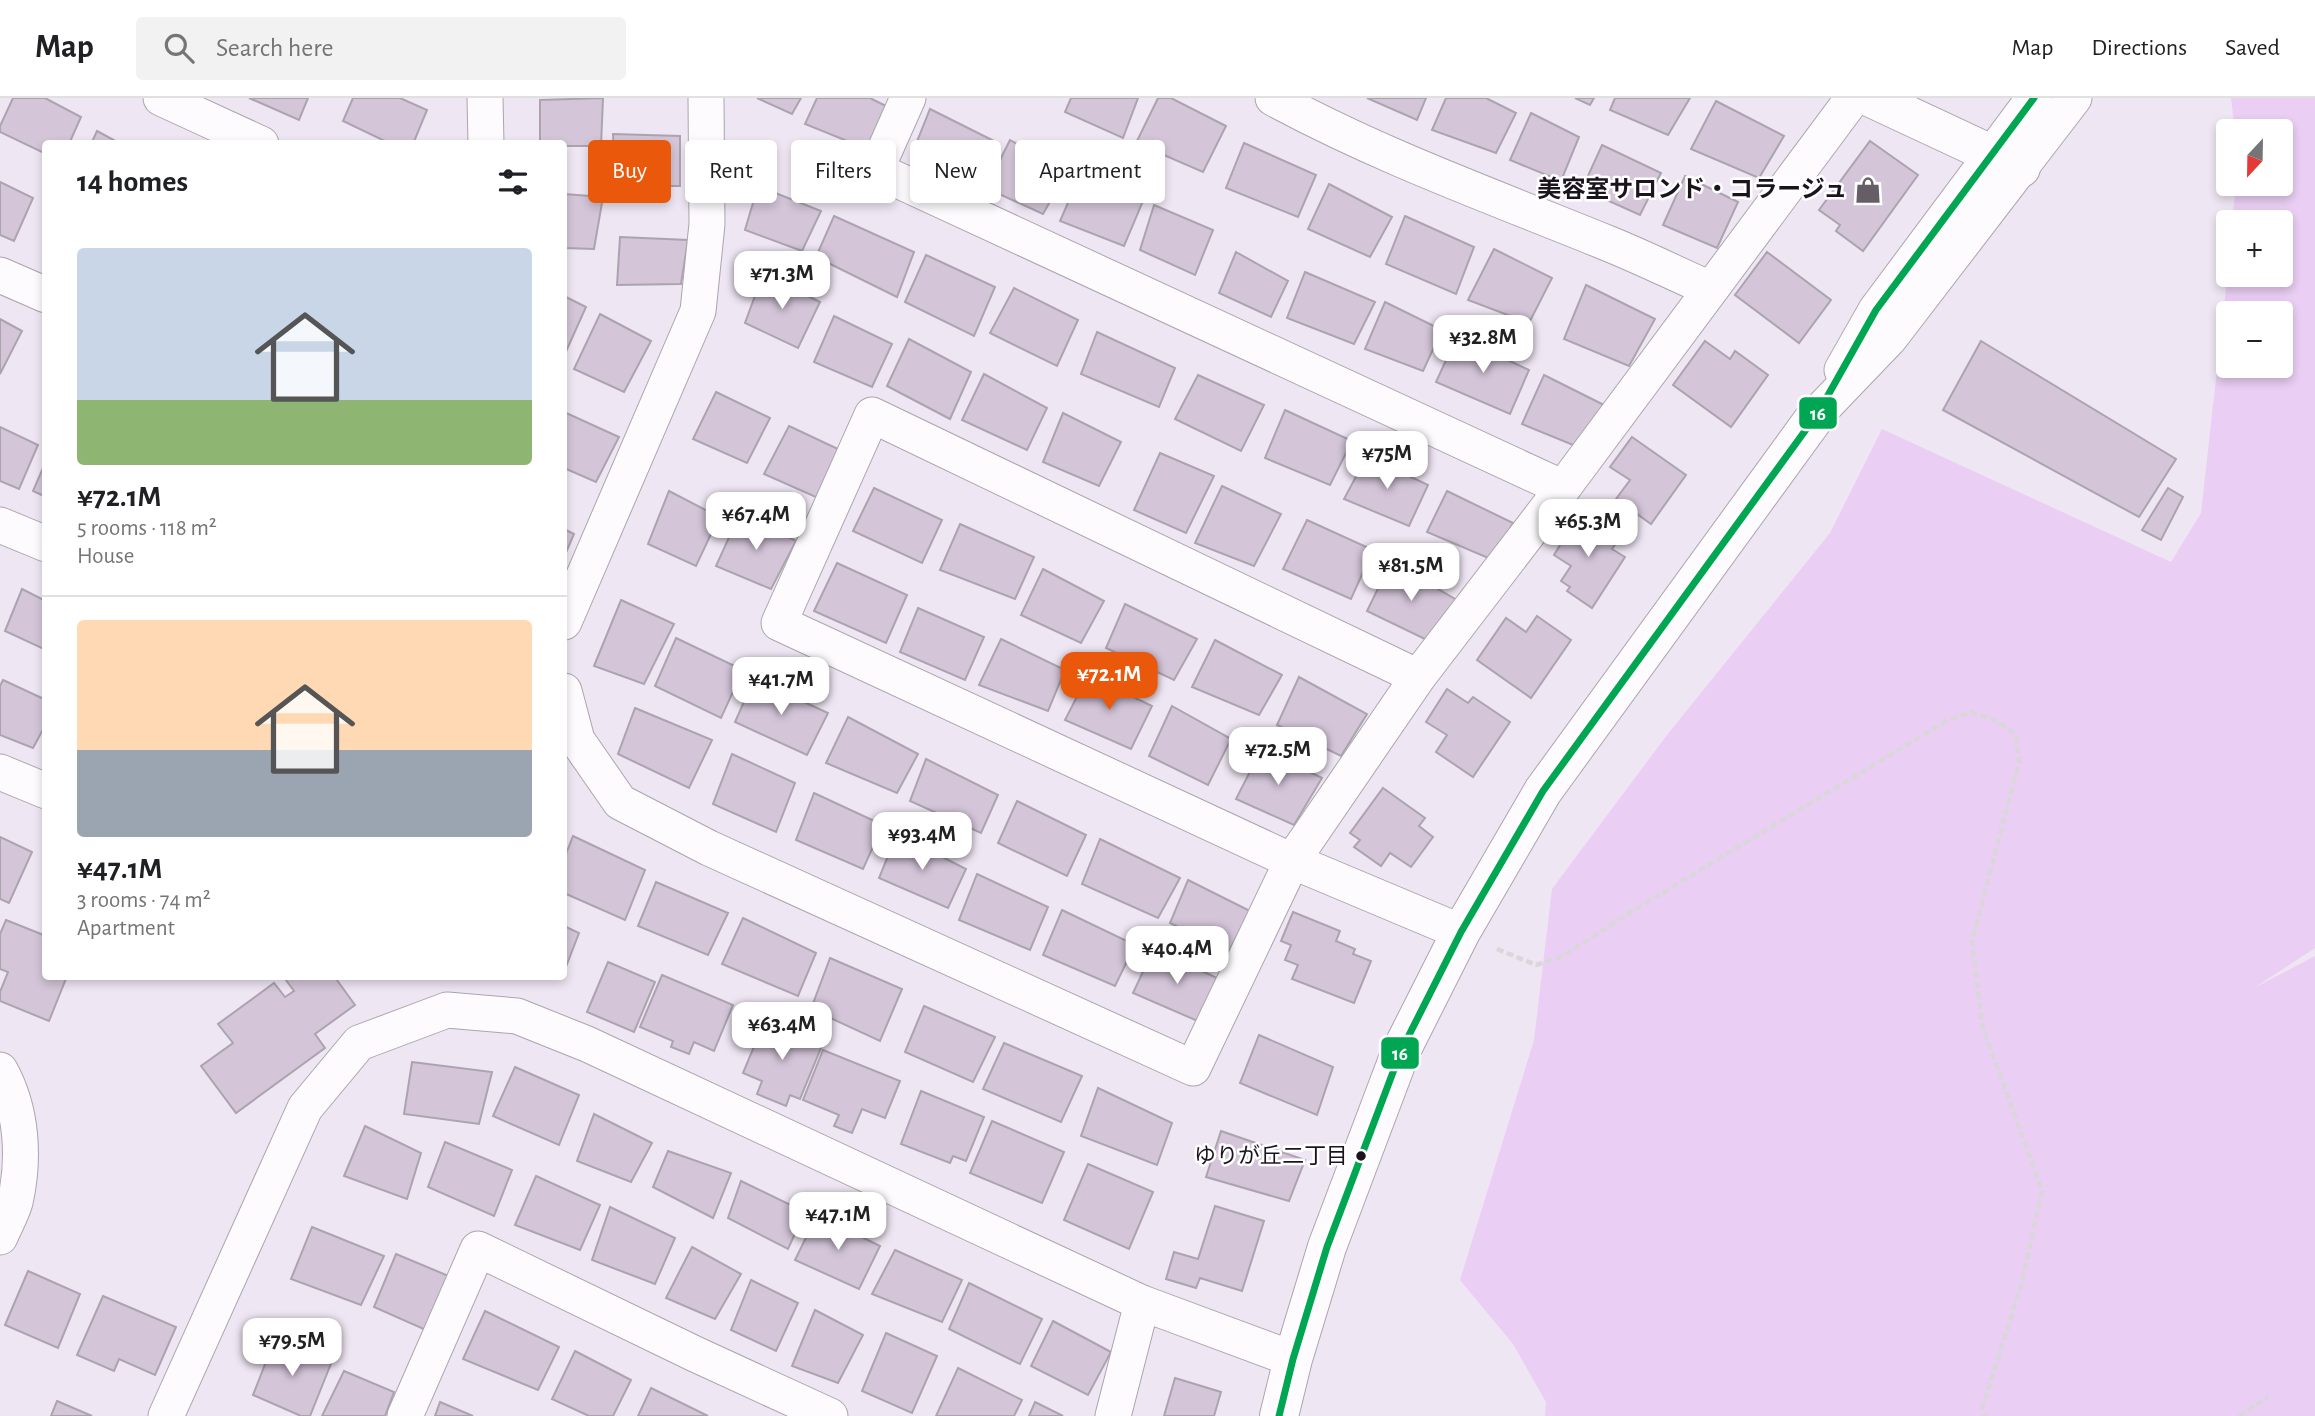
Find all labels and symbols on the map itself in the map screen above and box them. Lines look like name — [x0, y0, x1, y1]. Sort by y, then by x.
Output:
north arrow — [2216, 119, 2292, 196]
shop icon: 美容室サロンド・コラージュ — [1853, 175, 1883, 205]
place label: 美容室サロンド・コラージュ — [1537, 176, 1847, 202]
pin: ¥71.3M — [725, 252, 839, 311]
pin: ¥32.8M — [1426, 316, 1540, 375]
line badge: 16 — [1798, 396, 1838, 430]
text: 16 — [1810, 405, 1826, 424]
pin: ¥75M — [1346, 432, 1428, 491]
pin: ¥67.4M — [699, 492, 813, 552]
pin: ¥65.3M — [1531, 500, 1645, 559]
pin: ¥81.5M — [1354, 544, 1468, 603]
pin: ¥72.1M — [1052, 652, 1166, 712]
pin: ¥41.7M — [724, 658, 838, 717]
pin: ¥72.5M — [1221, 728, 1335, 787]
pin: ¥93.4M — [865, 812, 979, 872]
pin: ¥40.4M — [1120, 926, 1234, 986]
pin: ¥63.4M — [725, 1002, 839, 1062]
line badge: 16 — [1380, 1036, 1420, 1070]
text: 16 — [1392, 1045, 1408, 1064]
place label: ゆりが丘二丁目 — [1194, 1144, 1348, 1167]
marker: ゆりが丘二丁目 — [1354, 1149, 1368, 1163]
pin: ¥47.1M — [781, 1192, 895, 1252]
pin: ¥79.5M — [235, 1318, 349, 1378]

